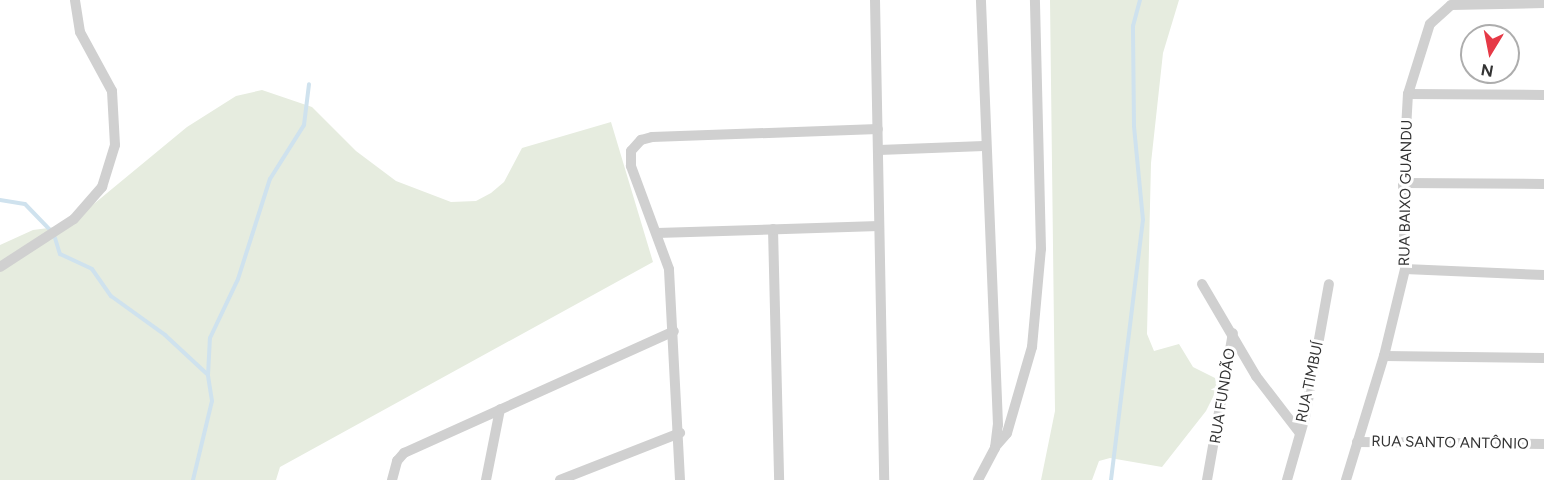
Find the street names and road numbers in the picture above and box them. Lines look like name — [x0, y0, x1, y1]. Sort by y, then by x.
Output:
street label: RUA BAIXO GUANDU — [1396, 120, 1416, 266]
street label: RUA TIMBUÍ — [1293, 340, 1327, 424]
street label: RUA FUNDÃO — [1207, 347, 1239, 445]
street label: RUA SANTO ANTÔNIO — [1371, 433, 1529, 453]

